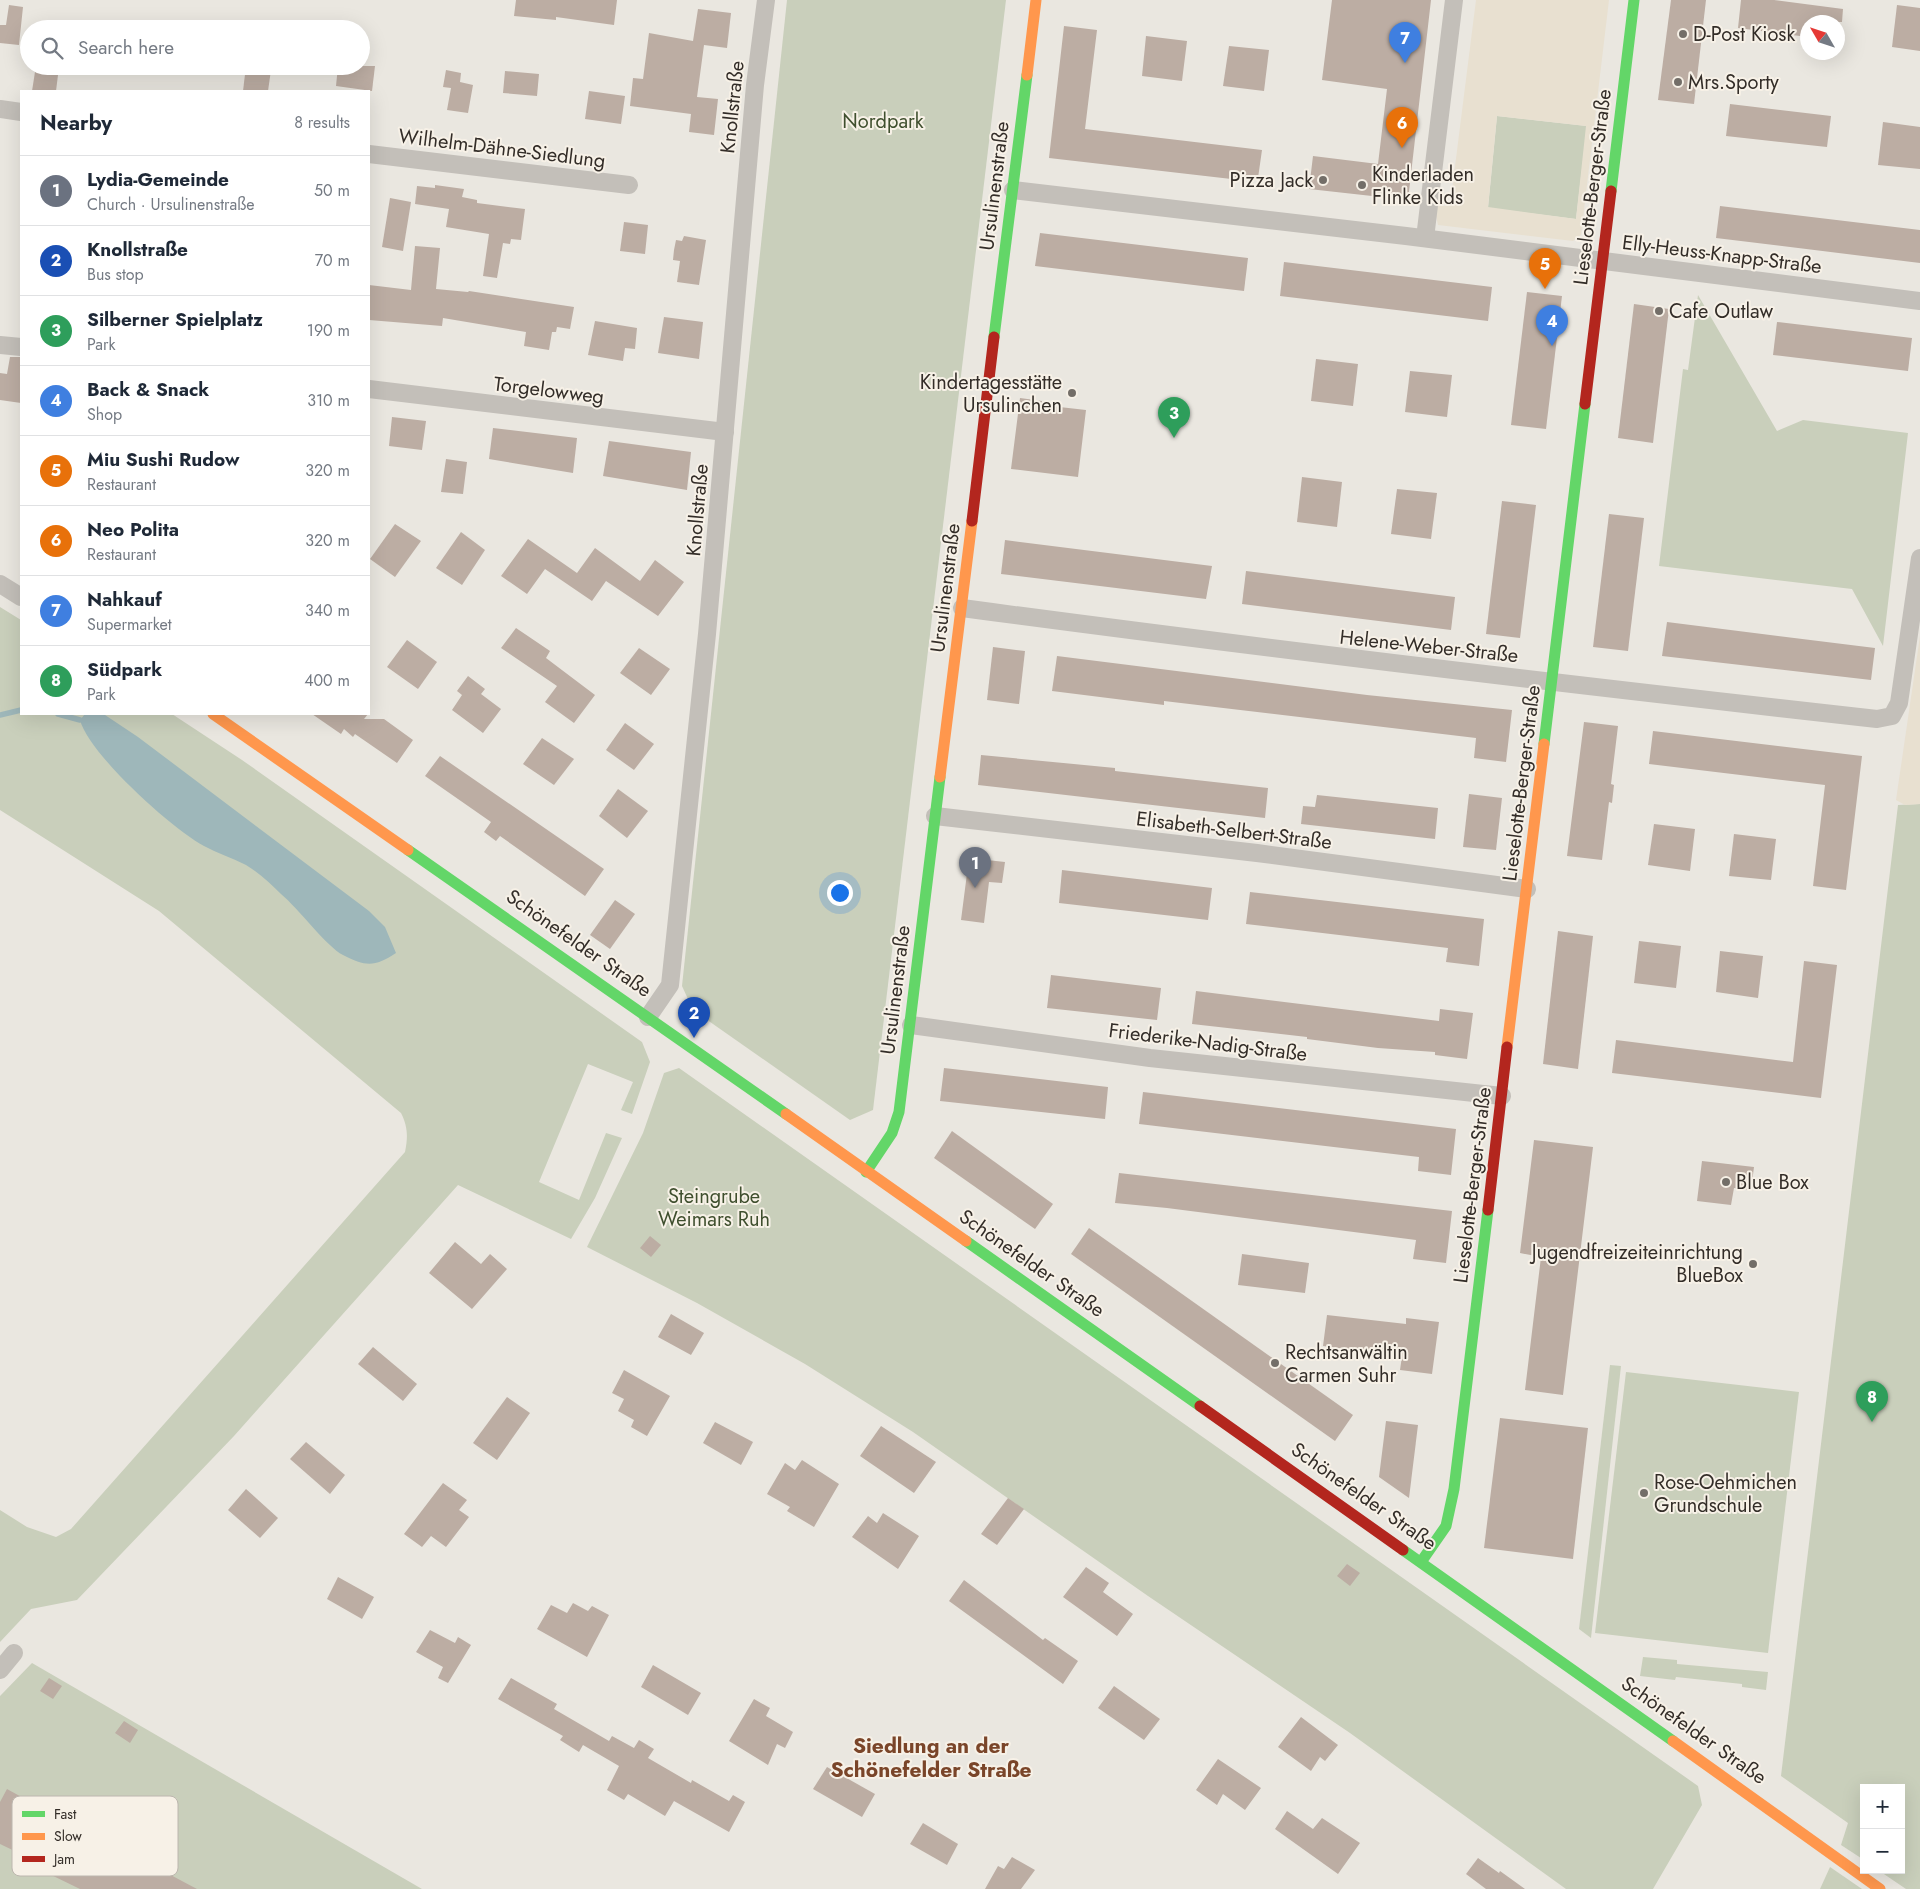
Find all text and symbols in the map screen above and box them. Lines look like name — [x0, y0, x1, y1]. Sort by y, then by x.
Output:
north arrow — [1800, 15, 1845, 60]
search box — [20, 20, 370, 75]
place label: D-Post Kiosk — [1693, 20, 1795, 49]
pin: 7 — [1389, 22, 1421, 63]
marker: D-Post Kiosk — [1677, 28, 1689, 40]
icon: search — [38, 34, 66, 62]
text: Search here — [78, 34, 174, 61]
street label: Knollstraße — [713, 59, 752, 155]
place label: Mrs.Sporty — [1688, 68, 1779, 97]
marker: Mrs.Sporty — [1672, 76, 1684, 88]
street label: Lieselotte-Berger-Straße — [1566, 87, 1619, 287]
park label: Nordpark — [842, 107, 924, 136]
pin: 6 — [1386, 107, 1418, 148]
text: Nearby — [40, 108, 112, 138]
text: 8 results — [294, 111, 350, 134]
street label: Ursulinenstraße — [972, 120, 1017, 252]
street label: Wilhelm-Dähne-Siedlung — [397, 121, 607, 176]
place label: Kinderladen Flinke Kids — [1372, 160, 1474, 212]
text: Lydia-Gemeinde — [87, 166, 229, 193]
place label: Pizza Jack — [1229, 166, 1313, 195]
marker: Pizza Jack — [1317, 174, 1329, 186]
text: 1 — [52, 179, 60, 202]
text: 50 m — [314, 179, 350, 202]
marker: Kinderladen Flinke Kids — [1356, 179, 1368, 191]
text: Church · Ursulinenstraße — [87, 193, 254, 216]
street label: Elly-Heuss-Knapp-Straße — [1620, 228, 1823, 281]
text: Knollstraße — [87, 236, 188, 263]
pin: 5 — [1529, 248, 1561, 289]
text: 2 — [51, 249, 61, 272]
text: 70 m — [315, 249, 350, 272]
text: Bus stop — [87, 263, 144, 286]
place label: Cafe Outlaw — [1669, 297, 1774, 326]
pin: 4 — [1536, 305, 1568, 346]
marker: Cafe Outlaw — [1653, 305, 1665, 317]
text: Silberner Spielplatz — [87, 306, 263, 333]
text: 3 — [51, 319, 61, 342]
text: 190 m — [307, 319, 350, 342]
text: Park — [87, 333, 116, 356]
place label: Kindertagesstätte Ursulinchen — [920, 368, 1062, 420]
street label: Torgelowweg — [492, 369, 606, 412]
text: Back & Snack — [87, 376, 209, 403]
marker: Kindertagesstätte Ursulinchen — [1066, 387, 1078, 399]
text: 4 — [50, 389, 62, 412]
text: 310 m — [307, 389, 350, 412]
pin: 3 — [1158, 397, 1190, 438]
text: Shop — [87, 403, 122, 426]
text: Miu Sushi Rudow — [87, 446, 239, 473]
text: 5 — [51, 459, 61, 482]
text: 320 m — [305, 459, 350, 482]
street label: Knollstraße — [679, 463, 716, 558]
text: Restaurant — [87, 473, 156, 496]
text: Neo Polita — [87, 516, 179, 543]
street label: Ursulinenstraße — [923, 522, 968, 654]
text: 6 — [51, 529, 61, 552]
text: 320 m — [305, 529, 350, 552]
text: Restaurant — [87, 543, 156, 566]
text: Nahkauf — [87, 586, 162, 613]
text: 7 — [51, 599, 61, 622]
text: 340 m — [305, 599, 350, 622]
text: Supermarket — [87, 613, 172, 636]
street label: Helene-Weber-Straße — [1338, 623, 1520, 670]
text: Südpark — [87, 656, 162, 683]
text: 8 — [51, 669, 61, 692]
text: 400 m — [304, 669, 350, 692]
text: Park — [87, 683, 116, 706]
street label: Lieselotte-Berger-Straße — [1495, 683, 1548, 883]
street label: Elisabeth-Selbert-Straße — [1134, 804, 1333, 857]
pin: 1 — [959, 847, 991, 888]
your location — [827, 880, 853, 906]
street label: Schönefelder Straße — [500, 882, 657, 1005]
street label: Ursulinenstraße — [873, 924, 918, 1056]
pin: 2 — [678, 997, 710, 1038]
street label: Friederike-Nadig-Straße — [1107, 1016, 1309, 1069]
street label: Lieselotte-Berger-Straße — [1446, 1085, 1499, 1285]
place label: Blue Box — [1736, 1168, 1809, 1197]
marker: Blue Box — [1720, 1176, 1732, 1188]
park label: Steingrube Weimars Ruh — [658, 1182, 770, 1234]
street label: Schönefelder Straße — [953, 1202, 1110, 1325]
place label: Jugendfreizeiteinrichtung BlueBox — [1529, 1238, 1744, 1290]
marker: Jugendfreizeiteinrichtung BlueBox — [1747, 1258, 1759, 1270]
place label: Rechtsanwältin Carmen Suhr — [1285, 1338, 1408, 1390]
marker: Rechtsanwältin Carmen Suhr — [1269, 1357, 1281, 1369]
pin: 8 — [1856, 1381, 1888, 1422]
street label: Schönefelder Straße — [1285, 1435, 1442, 1558]
place label: Rose-Oehmichen Grundschule — [1654, 1468, 1797, 1520]
marker: Rose-Oehmichen Grundschule — [1638, 1487, 1650, 1499]
street label: Schönefelder Straße — [1615, 1669, 1772, 1792]
district label: Siedlung an der Schönefelder Straße — [830, 1731, 1032, 1785]
map controls — [1860, 1784, 1905, 1874]
button: + — [1860, 1784, 1905, 1829]
legend — [12, 1796, 178, 1876]
text: Fast — [54, 1804, 77, 1824]
text: Slow — [54, 1826, 82, 1846]
button: − — [1860, 1829, 1905, 1874]
text: Jam — [52, 1849, 75, 1869]

